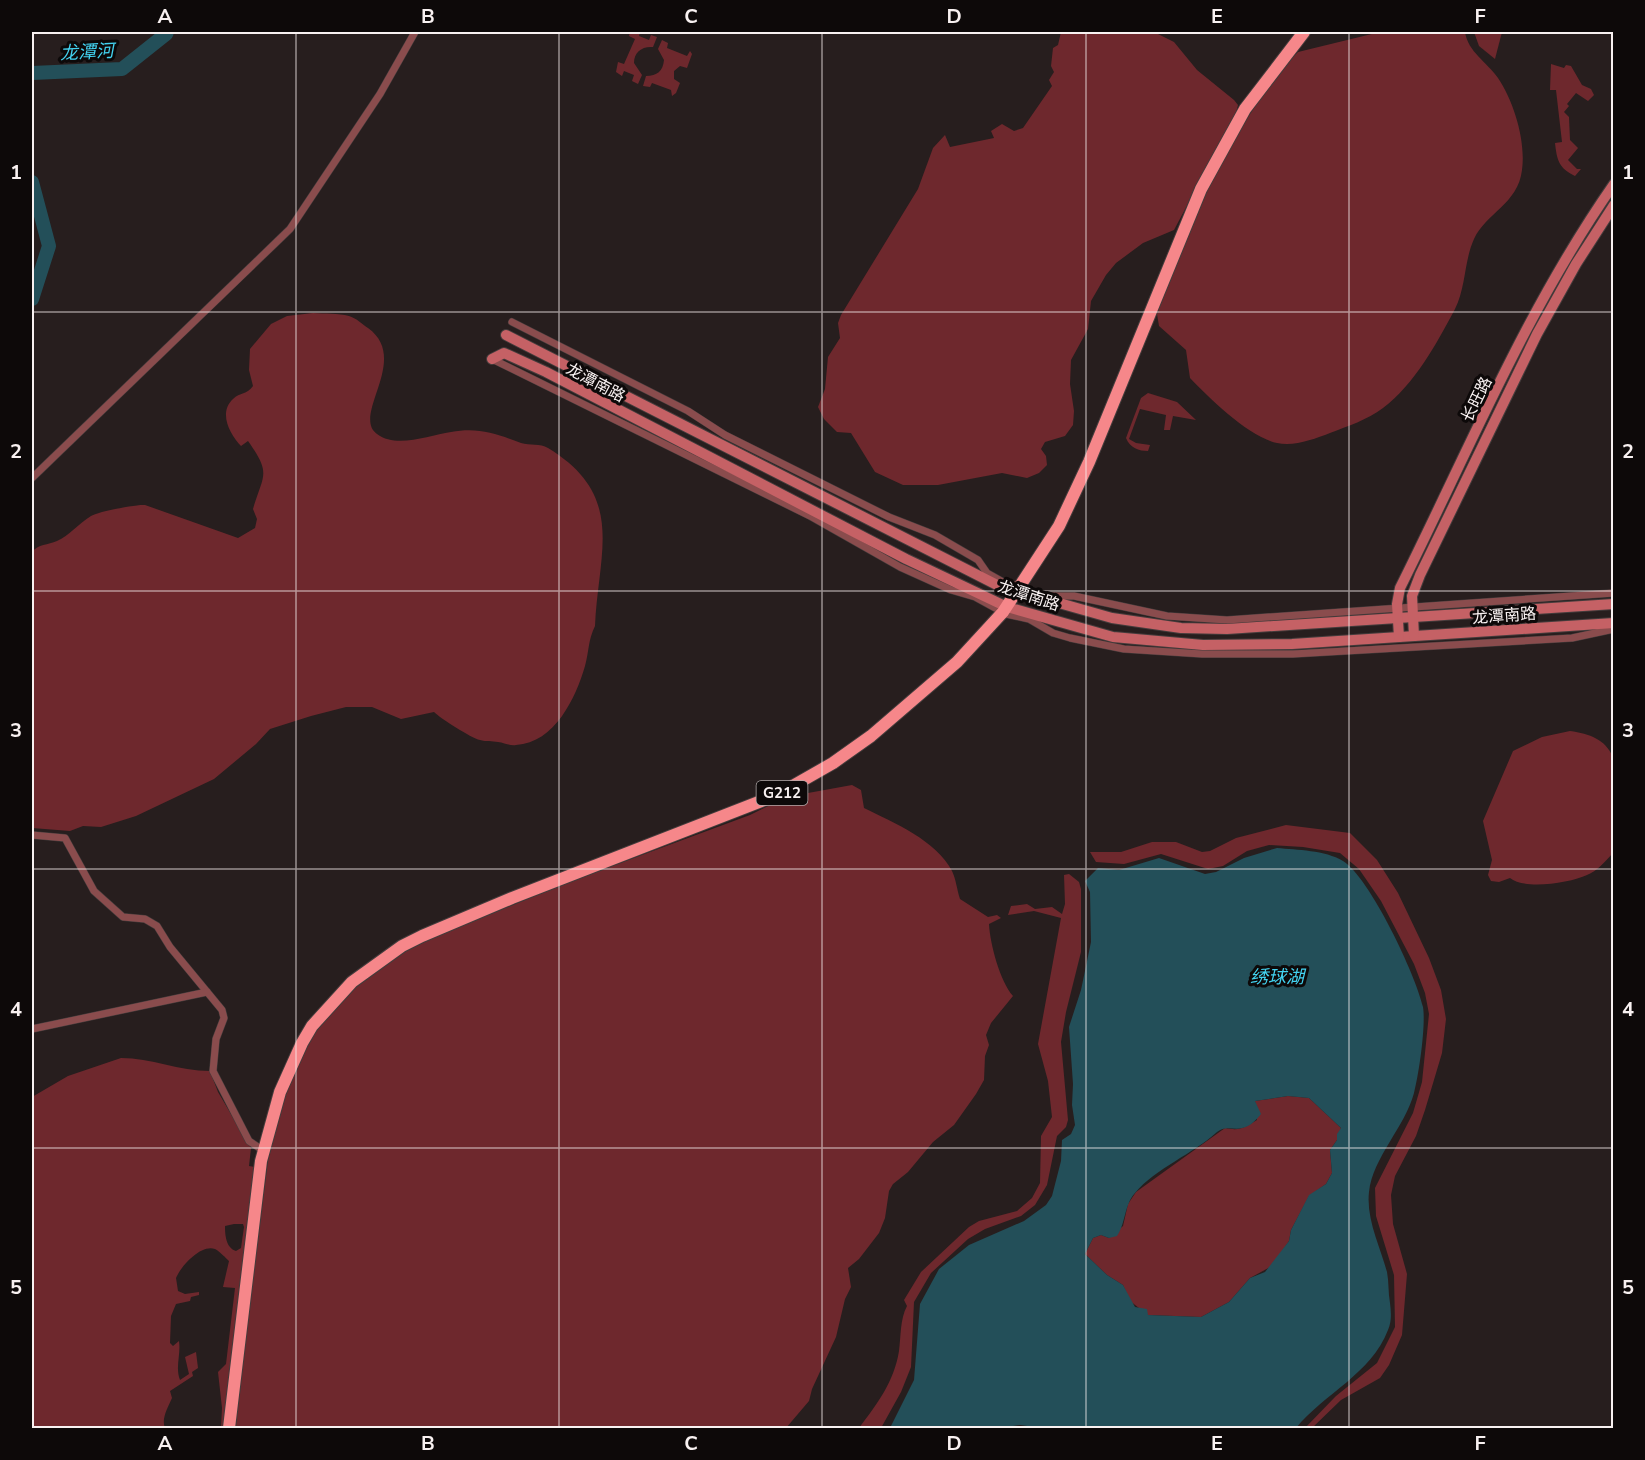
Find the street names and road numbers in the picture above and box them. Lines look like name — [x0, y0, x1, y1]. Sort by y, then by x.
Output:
street label: 龙潭南路 — [562, 358, 629, 408]
street label: 长旺路 — [1456, 373, 1497, 426]
street label: 龙潭南路 — [995, 576, 1063, 616]
street label: 龙潭南路 — [1471, 603, 1537, 629]
road number: G212 — [756, 781, 808, 805]

